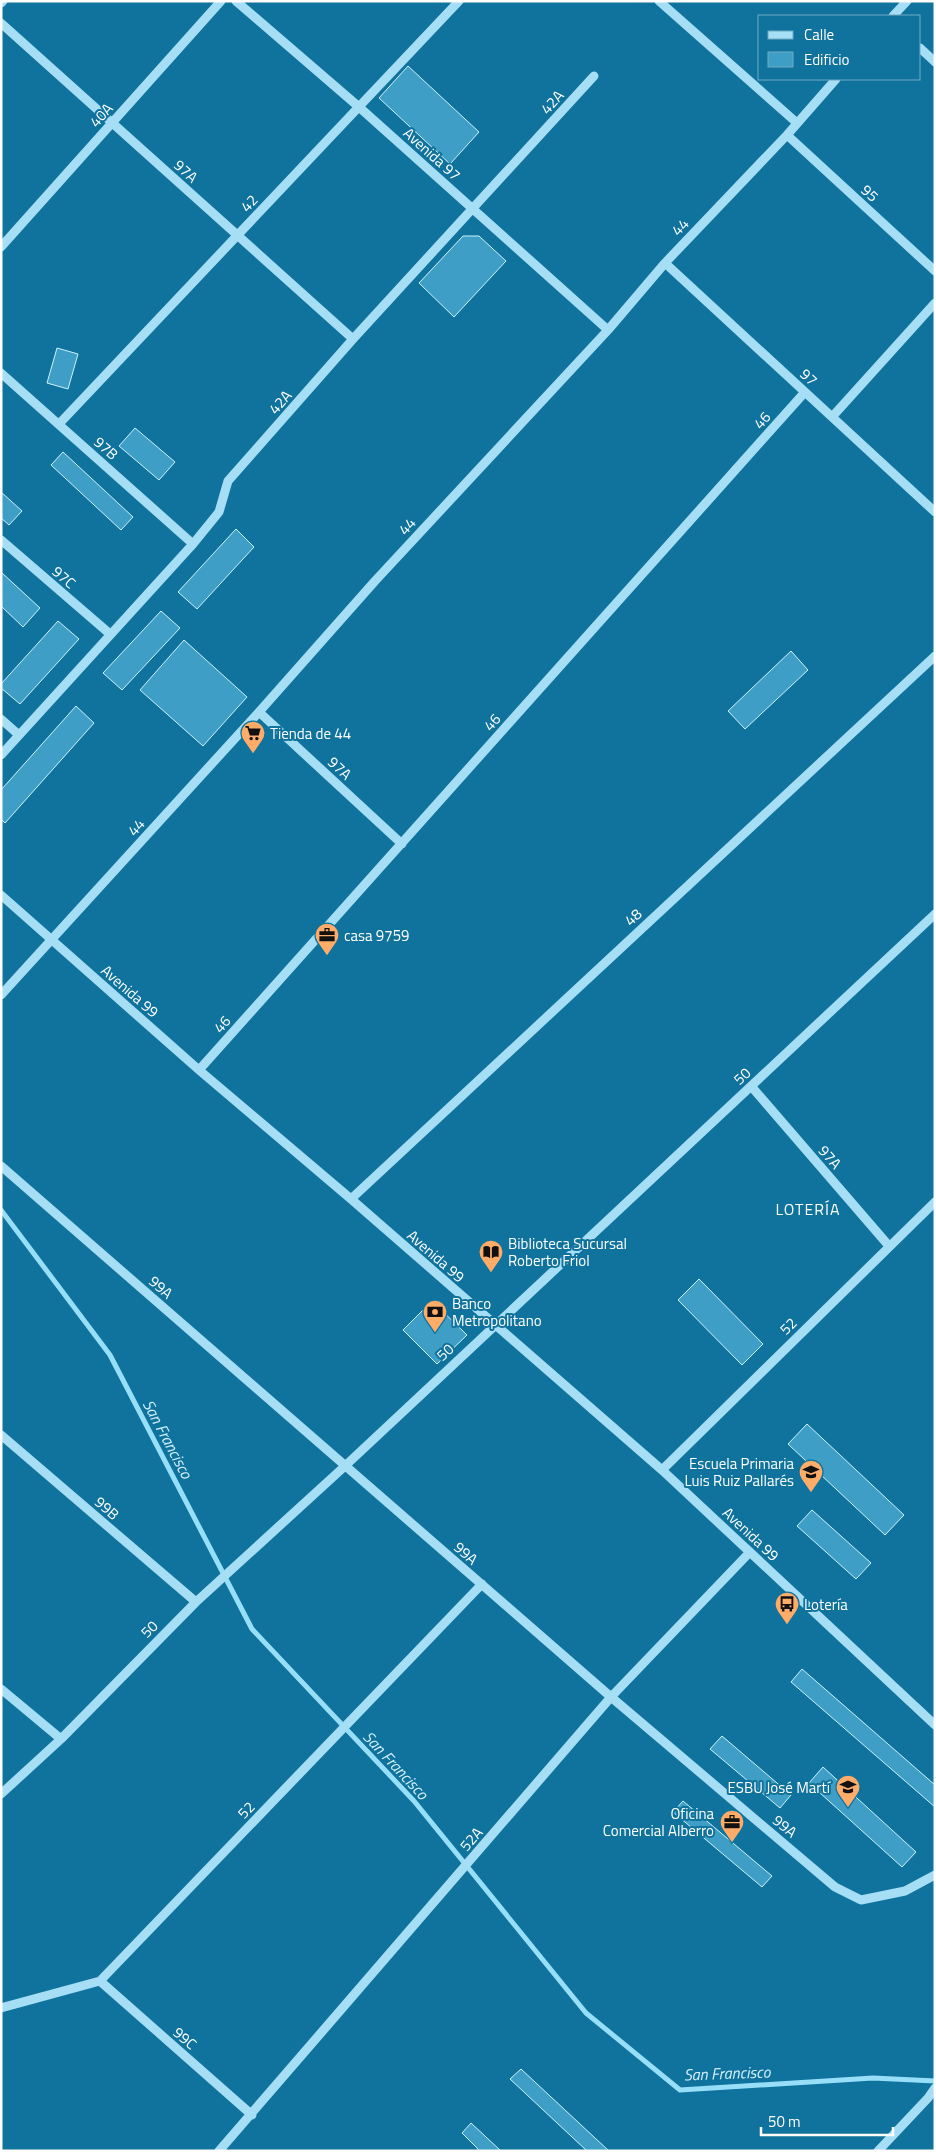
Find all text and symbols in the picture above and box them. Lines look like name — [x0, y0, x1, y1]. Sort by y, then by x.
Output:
legend — [758, 15, 921, 80]
text: Calle — [804, 23, 834, 46]
text: Edificio — [804, 48, 849, 71]
street label: 42A — [535, 85, 569, 119]
street label: 40A — [84, 98, 118, 132]
street label: Avenida 97 — [398, 122, 466, 186]
street label: 97A — [169, 154, 203, 188]
street label: 95 — [856, 179, 884, 207]
street label: 42 — [235, 189, 263, 217]
street label: 44 — [666, 213, 694, 241]
street label: 97 — [795, 363, 823, 391]
street label: 42A — [263, 385, 297, 419]
street label: 46 — [748, 406, 776, 434]
street label: 97B — [89, 431, 123, 465]
street label: 44 — [393, 512, 421, 540]
street label: 97C — [47, 560, 81, 594]
street label: 46 — [478, 708, 506, 736]
supermarket icon: Tienda de 44 — [240, 720, 266, 754]
place label: Tienda de 44 — [270, 722, 351, 745]
street label: 97A — [323, 751, 357, 785]
street label: 44 — [122, 813, 150, 841]
street label: 48 — [619, 903, 647, 931]
office icon: casa 9759 — [314, 922, 340, 956]
place label: casa 9759 — [344, 924, 409, 947]
street label: Avenida 99 — [96, 959, 164, 1023]
street label: 46 — [208, 1010, 236, 1038]
street label: 50 — [728, 1062, 756, 1090]
street label: 97A — [813, 1140, 847, 1174]
district label: LOTERÍA — [775, 1197, 841, 1221]
street label: Avenida 99 — [402, 1224, 470, 1288]
place label: Biblioteca Sucursal Roberto Friol — [508, 1232, 627, 1272]
library icon: Biblioteca Sucursal Roberto Friol — [478, 1239, 504, 1273]
street label: 99A — [144, 1270, 178, 1304]
place label: Banco Metropolitano — [452, 1292, 542, 1332]
bank icon: Banco Metropolitano — [422, 1299, 448, 1333]
street label: 52 — [774, 1312, 802, 1340]
street label: 50 — [431, 1338, 459, 1366]
water label: San Francisco — [137, 1395, 199, 1484]
place label: Escuela Primaria Luis Ruiz Pallarés — [684, 1452, 794, 1492]
school or university icon: Escuela Primaria Luis Ruiz Pallarés — [798, 1459, 824, 1493]
street label: 99B — [90, 1491, 124, 1525]
street label: Avenida 99 — [717, 1502, 785, 1566]
street label: 99A — [449, 1536, 483, 1570]
bus stop icon: Lotería — [774, 1591, 800, 1625]
place label: Lotería — [804, 1593, 848, 1616]
street label: 50 — [135, 1615, 163, 1643]
water label: San Francisco — [358, 1725, 435, 1806]
school or university icon: ESBU José Martí — [835, 1774, 861, 1808]
place label: ESBU José Martí — [728, 1776, 832, 1799]
street label: 52 — [232, 1796, 260, 1824]
place label: Oficina Comercial Alberro — [603, 1802, 714, 1842]
office icon: Oficina Comercial Alberro — [719, 1809, 745, 1843]
street label: 99A — [768, 1809, 802, 1843]
street label: 52A — [454, 1822, 488, 1856]
street label: 99C — [168, 2021, 202, 2055]
water label: San Francisco — [683, 2059, 772, 2087]
scale bar — [761, 2104, 894, 2136]
text: 50 m — [768, 2110, 801, 2133]

